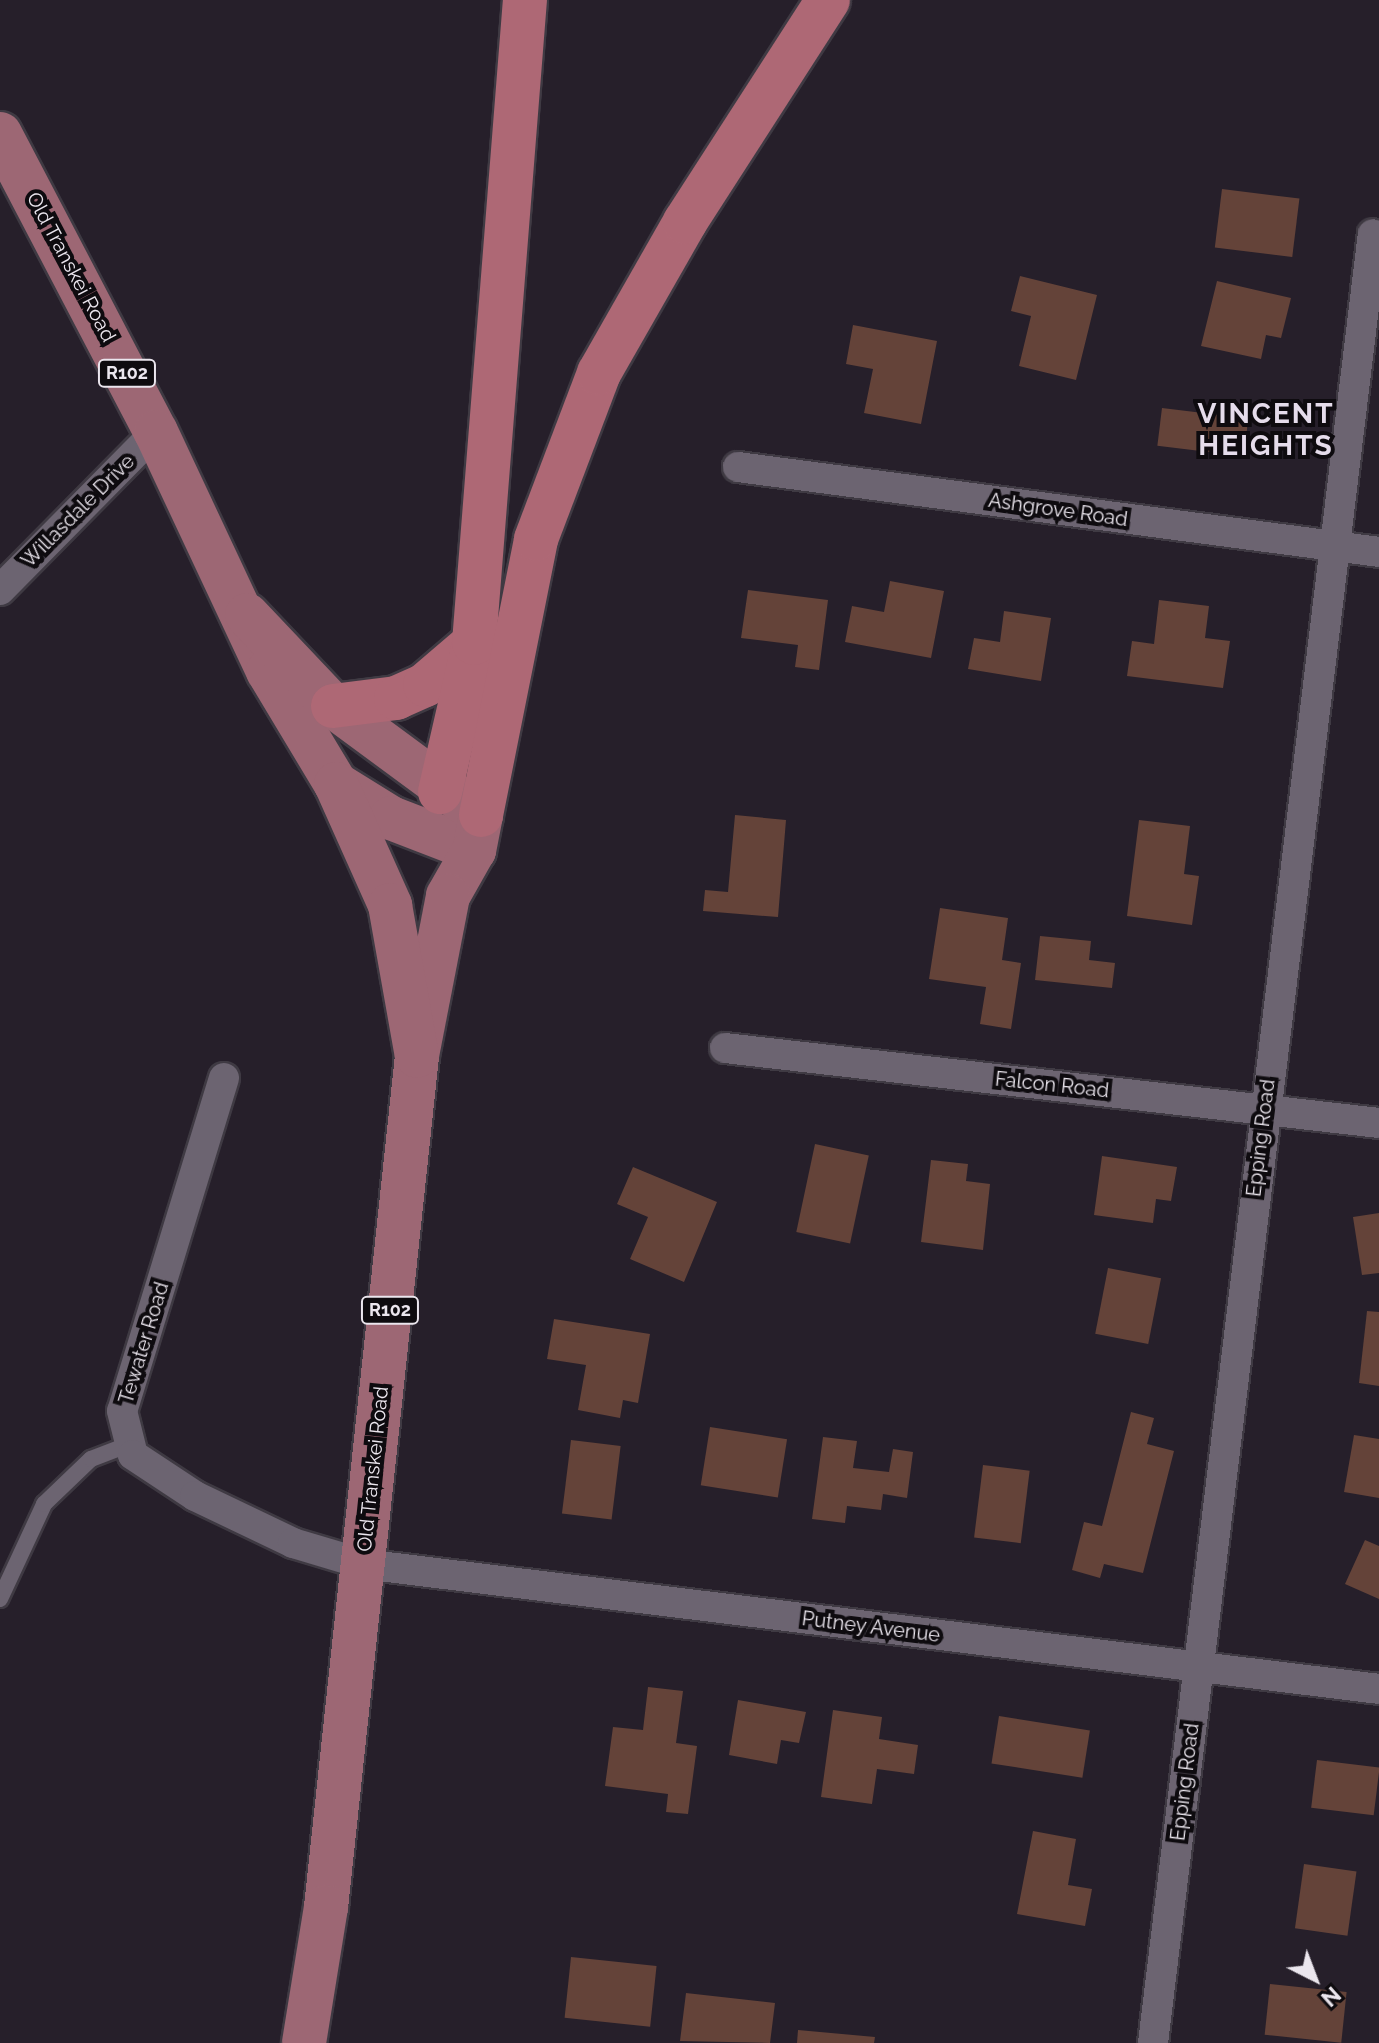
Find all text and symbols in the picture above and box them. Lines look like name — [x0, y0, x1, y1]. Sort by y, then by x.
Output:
street label: Old Transkei Road — [21, 188, 121, 346]
road number: R102 — [97, 359, 157, 387]
district label: VINCENT HEIGHTS — [1197, 397, 1335, 463]
street label: Willasdale Drive — [16, 449, 140, 573]
street label: Ashgrove Road — [987, 488, 1129, 532]
street label: Falcon Road — [994, 1067, 1110, 1103]
street label: Epping Road — [1242, 1078, 1280, 1198]
street label: Tewater Road — [114, 1279, 174, 1407]
road number: R102 — [360, 1296, 420, 1324]
street label: Old Transkei Road — [352, 1385, 394, 1553]
street label: Putney Avenue — [800, 1607, 942, 1647]
street label: Epping Road — [1166, 1722, 1204, 1842]
north arrow — [1275, 1939, 1355, 2019]
text: N — [1316, 1982, 1346, 2012]

